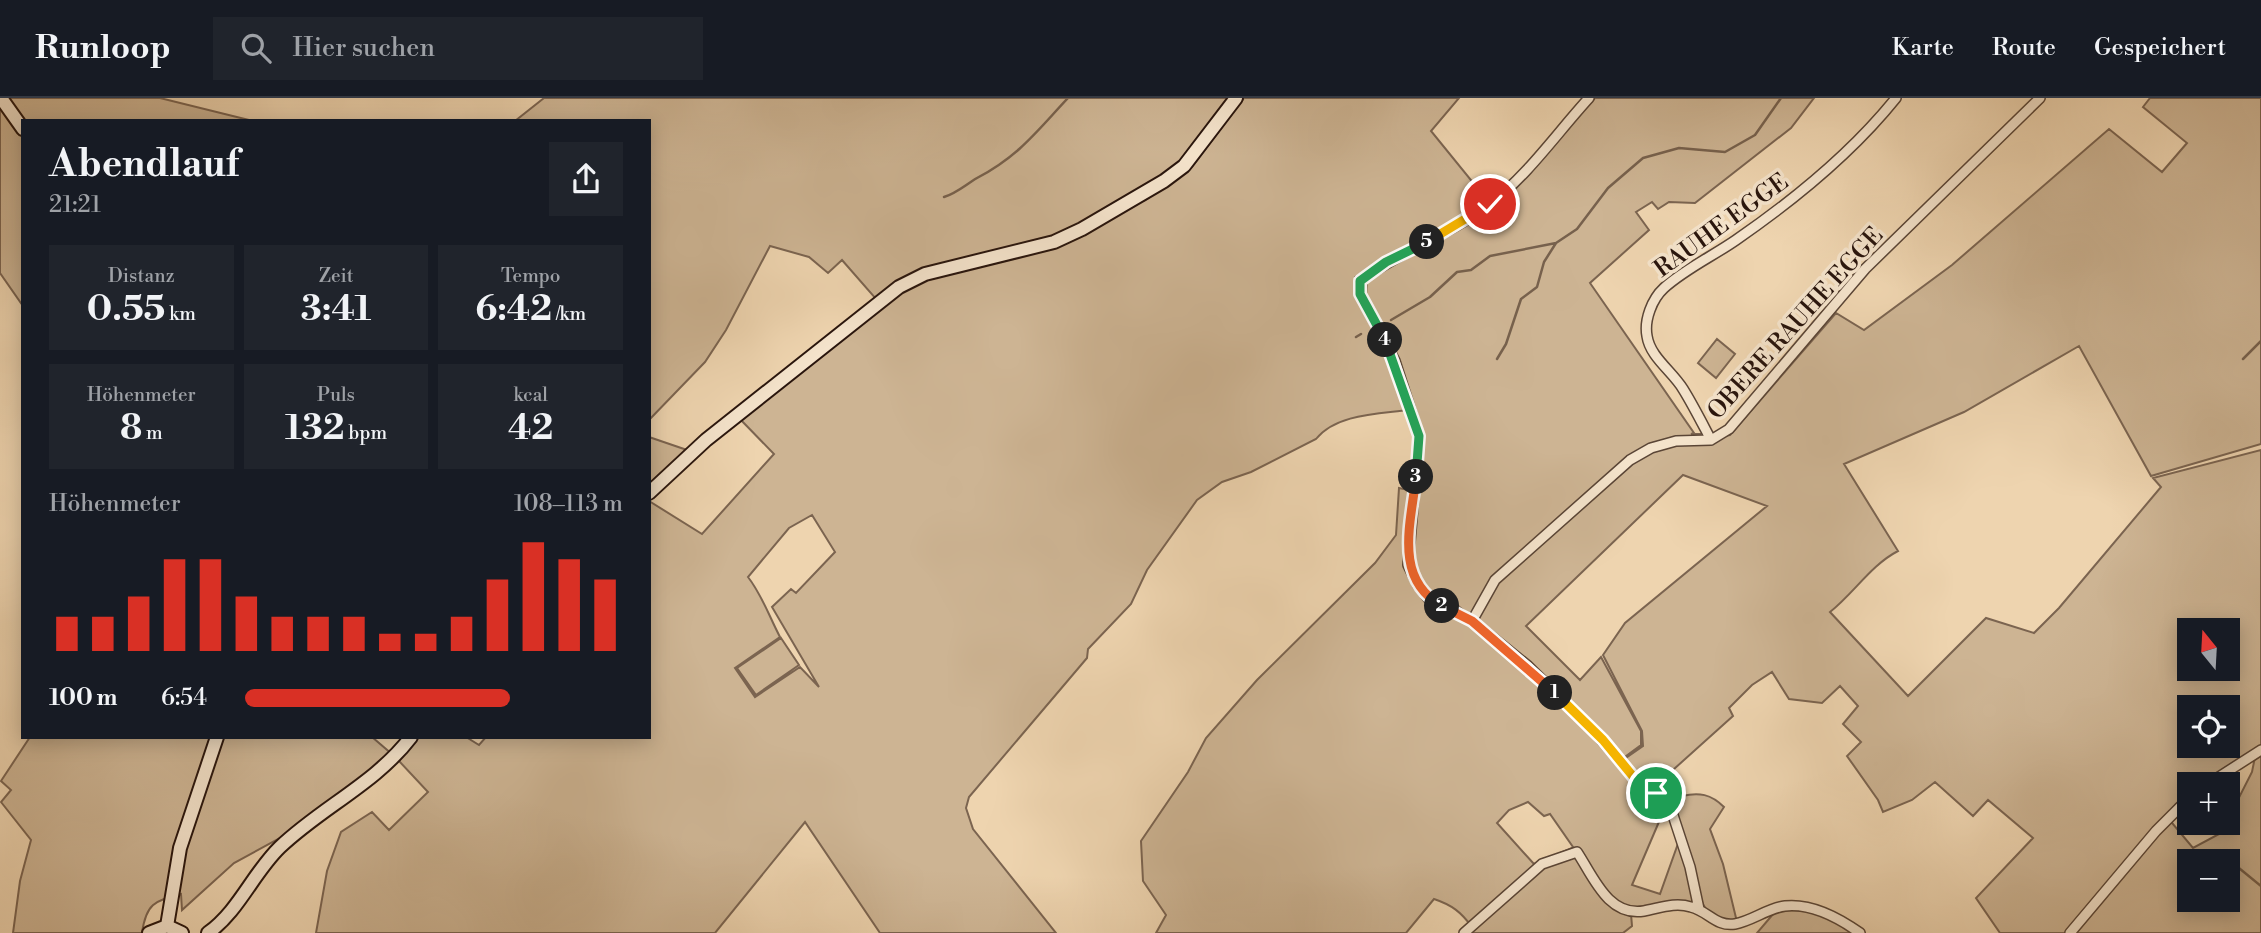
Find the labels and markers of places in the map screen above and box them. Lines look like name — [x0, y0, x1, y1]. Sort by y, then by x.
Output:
pin — [1460, 174, 1520, 234]
pin: 5 — [1410, 225, 1444, 260]
pin: 4 — [1368, 322, 1402, 358]
pin: 3 — [1398, 460, 1434, 494]
pin: 2 — [1424, 588, 1460, 624]
pin: 1 — [1538, 676, 1572, 710]
pin — [1626, 763, 1686, 823]

